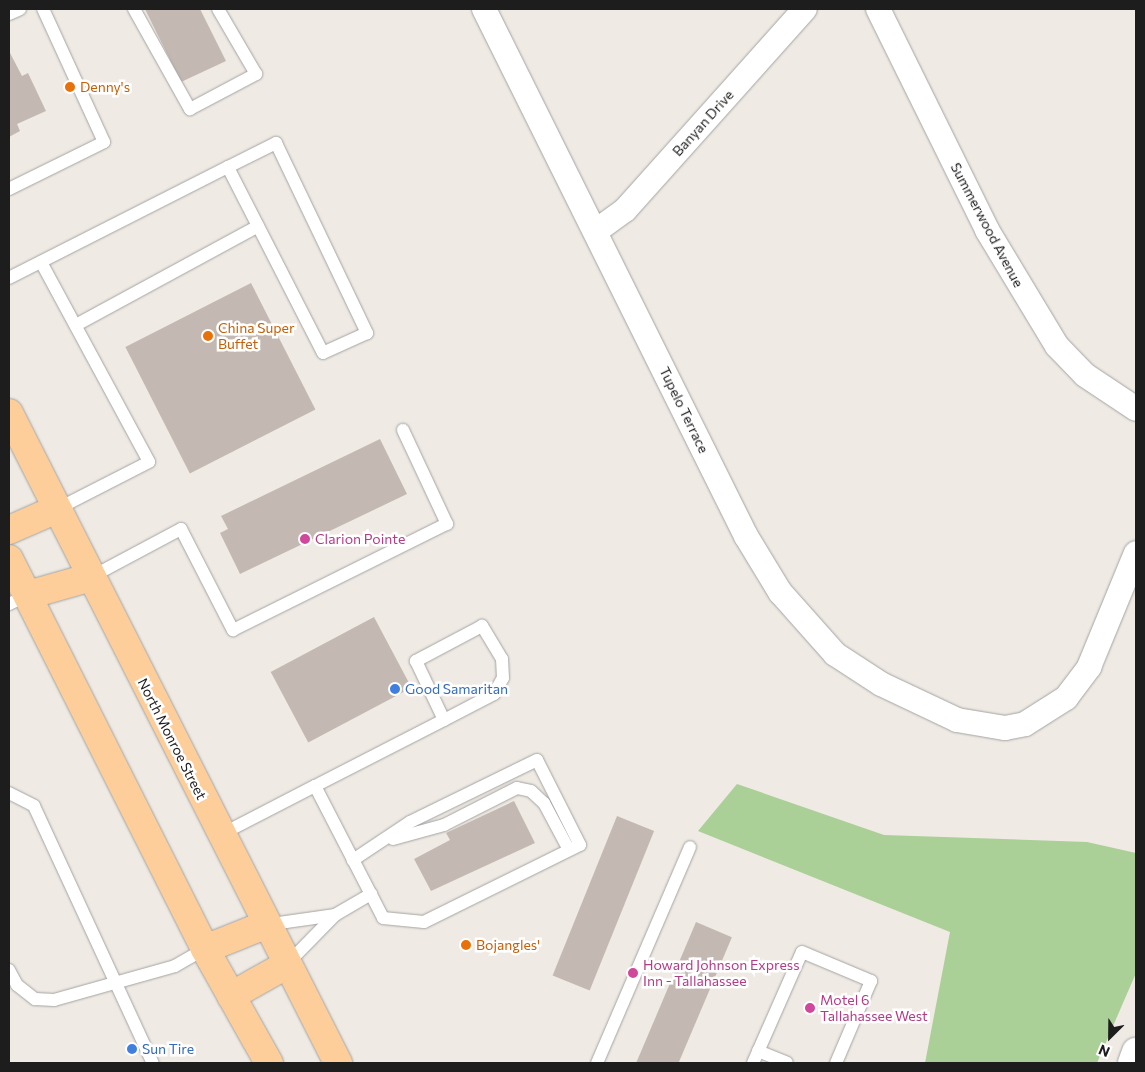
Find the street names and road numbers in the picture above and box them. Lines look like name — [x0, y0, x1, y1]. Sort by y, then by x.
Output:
street label: Banyan Drive — [669, 86, 737, 160]
street label: Summerwood Avenue — [947, 160, 1027, 290]
street label: Tupelo Terrace — [656, 364, 712, 456]
street label: North Monroe Street — [134, 675, 210, 803]

